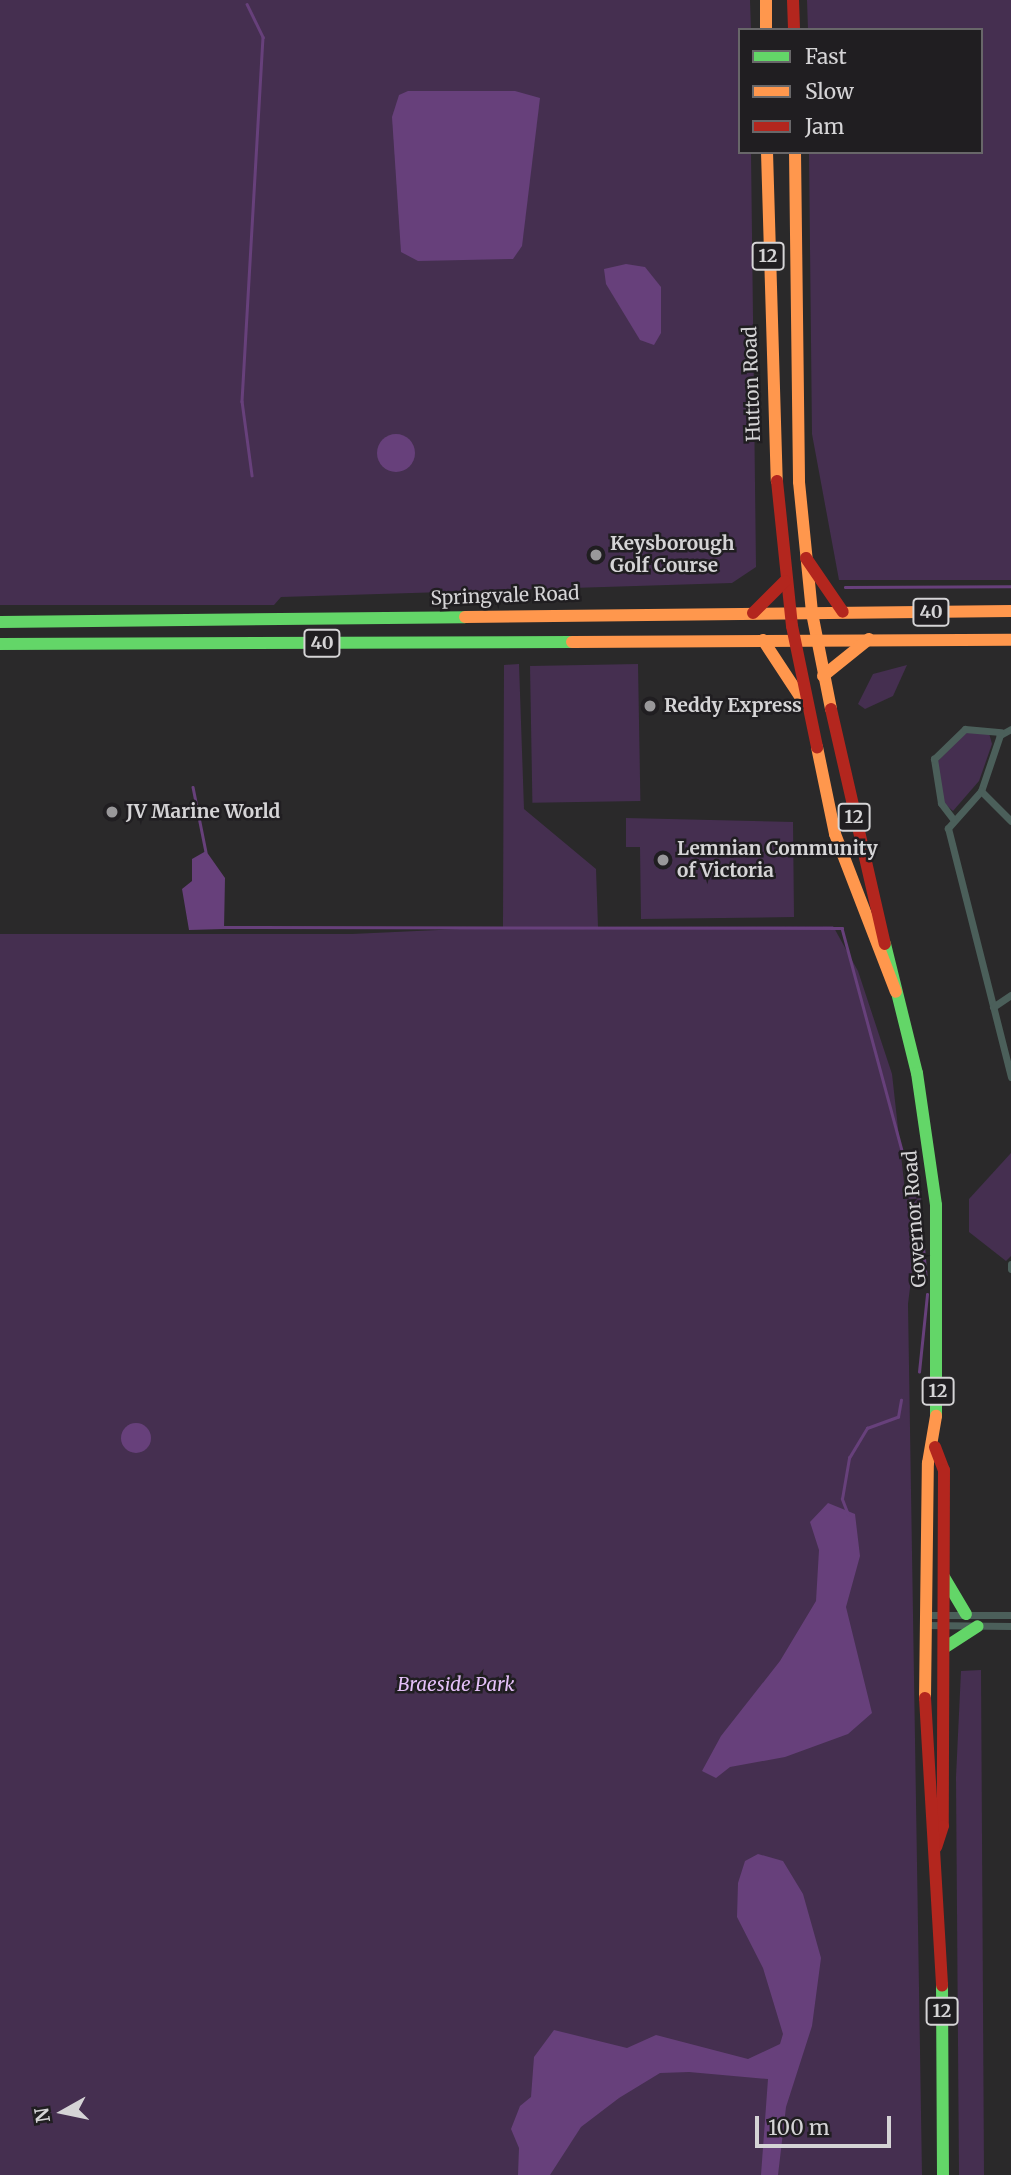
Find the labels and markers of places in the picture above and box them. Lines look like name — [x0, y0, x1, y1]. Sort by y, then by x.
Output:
place label: Keysborough Golf Course — [610, 533, 734, 577]
marker: Keysborough Golf Course — [588, 547, 604, 563]
place label: Reddy Express — [664, 695, 802, 717]
marker: Reddy Express — [642, 698, 658, 714]
place label: JV Marine World — [126, 801, 280, 823]
marker: JV Marine World — [104, 804, 120, 820]
place label: Lemnian Community of Victoria — [677, 838, 878, 882]
marker: Lemnian Community of Victoria — [655, 852, 671, 868]

